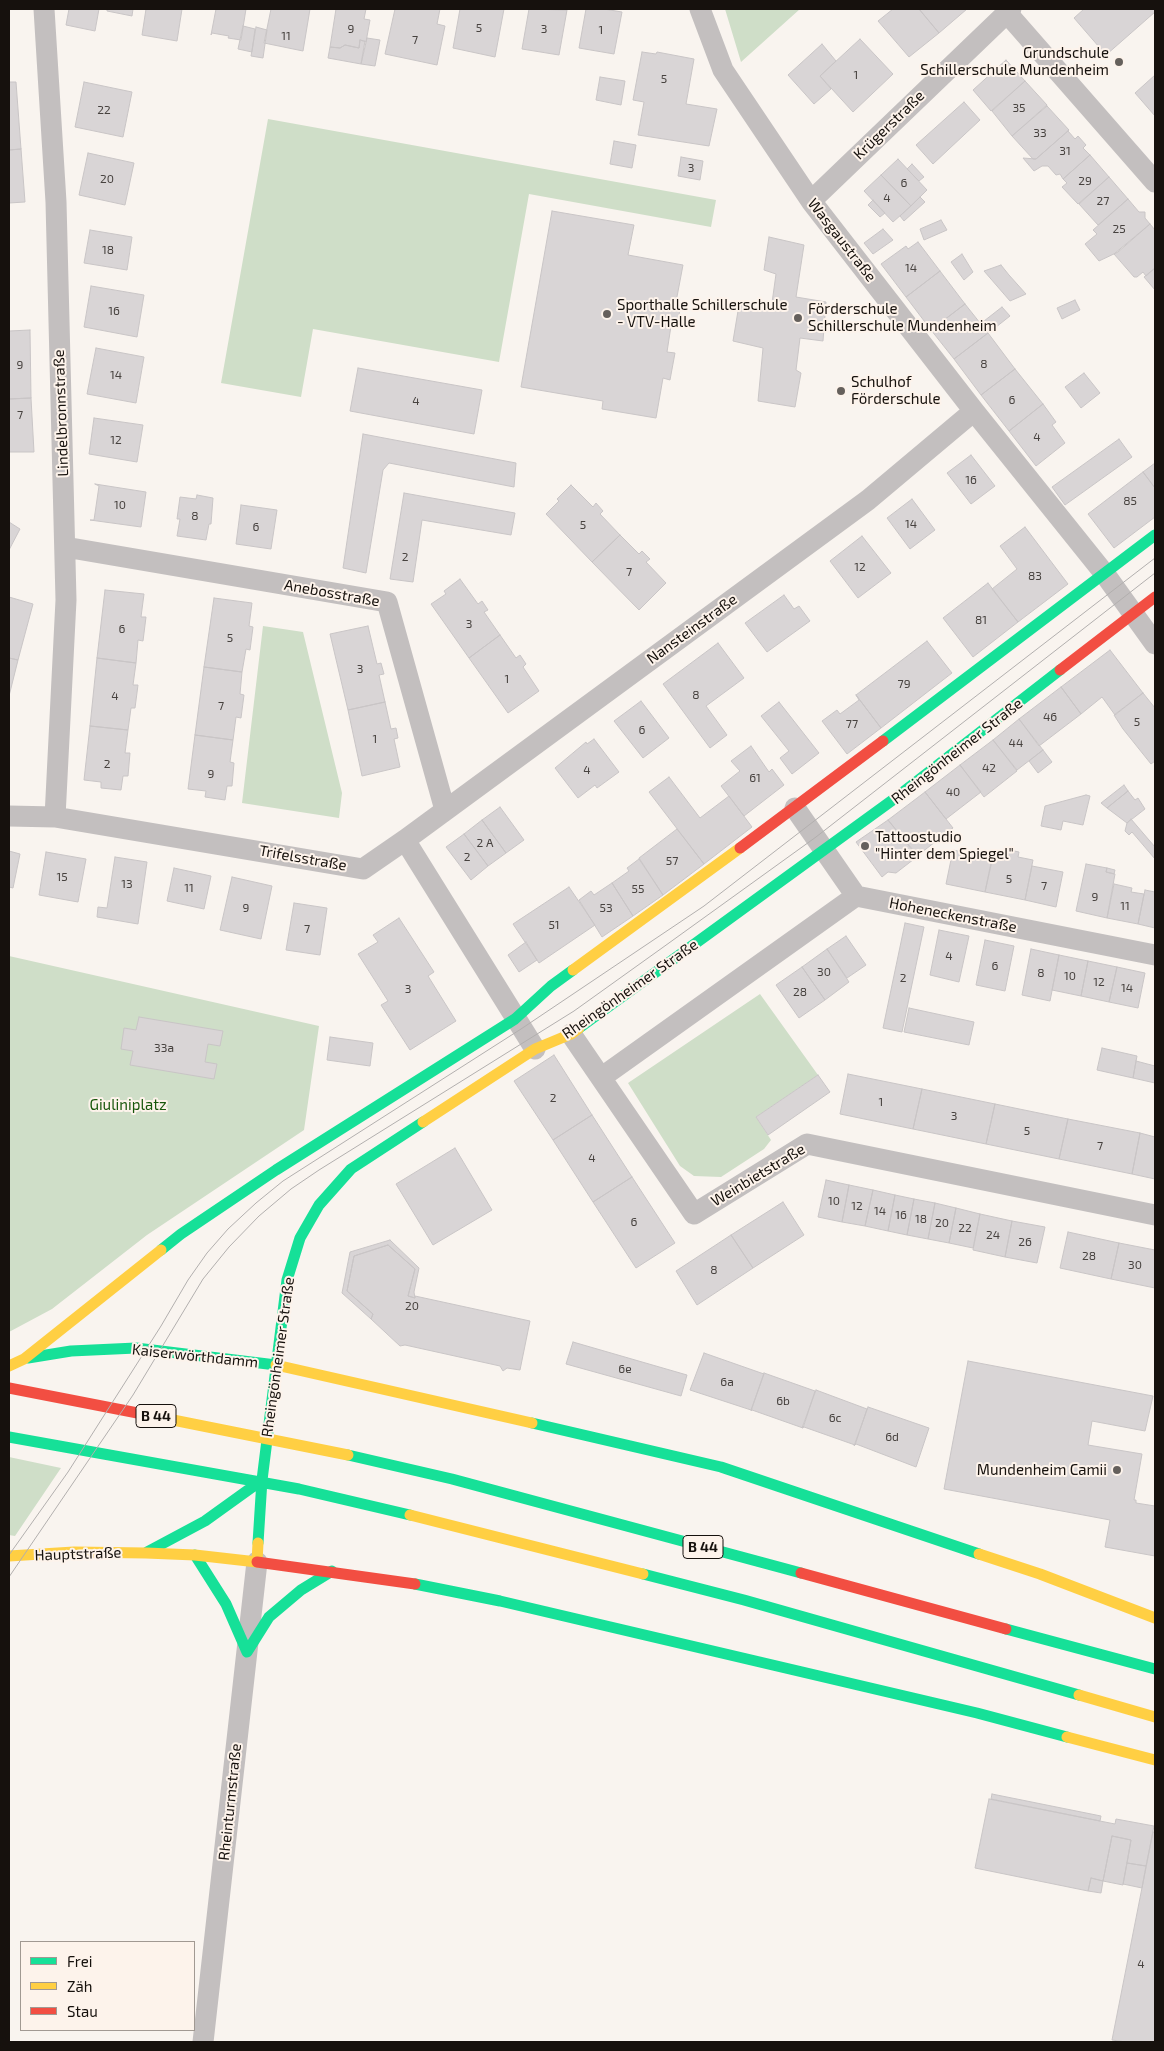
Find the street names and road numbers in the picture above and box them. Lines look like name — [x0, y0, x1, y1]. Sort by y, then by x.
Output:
street label: Krügerstraße — [850, 87, 928, 163]
street label: Wasgaustraße — [804, 195, 880, 285]
street label: Lindelbronnstraße — [50, 349, 72, 477]
street label: Anebosstraße — [283, 576, 381, 610]
street label: Nansteinstraße — [643, 590, 741, 668]
street label: Rheingönheimer Straße — [888, 694, 1026, 808]
street label: Trifelsstraße — [258, 841, 348, 875]
street label: Hoheneckenstraße — [888, 894, 1018, 936]
street label: Rheingönheimer Straße — [559, 935, 701, 1043]
street label: Weinbietstraße — [708, 1140, 808, 1210]
street label: Rheingönheimer Straße — [258, 1276, 298, 1438]
street label: Kaiserwörthdamm — [131, 1340, 259, 1372]
road number: B 44 — [136, 1404, 176, 1428]
road number: B 44 — [683, 1535, 723, 1558]
street label: Hauptstraße — [34, 1543, 122, 1565]
street label: Rheinturmstraße — [215, 1743, 245, 1861]

